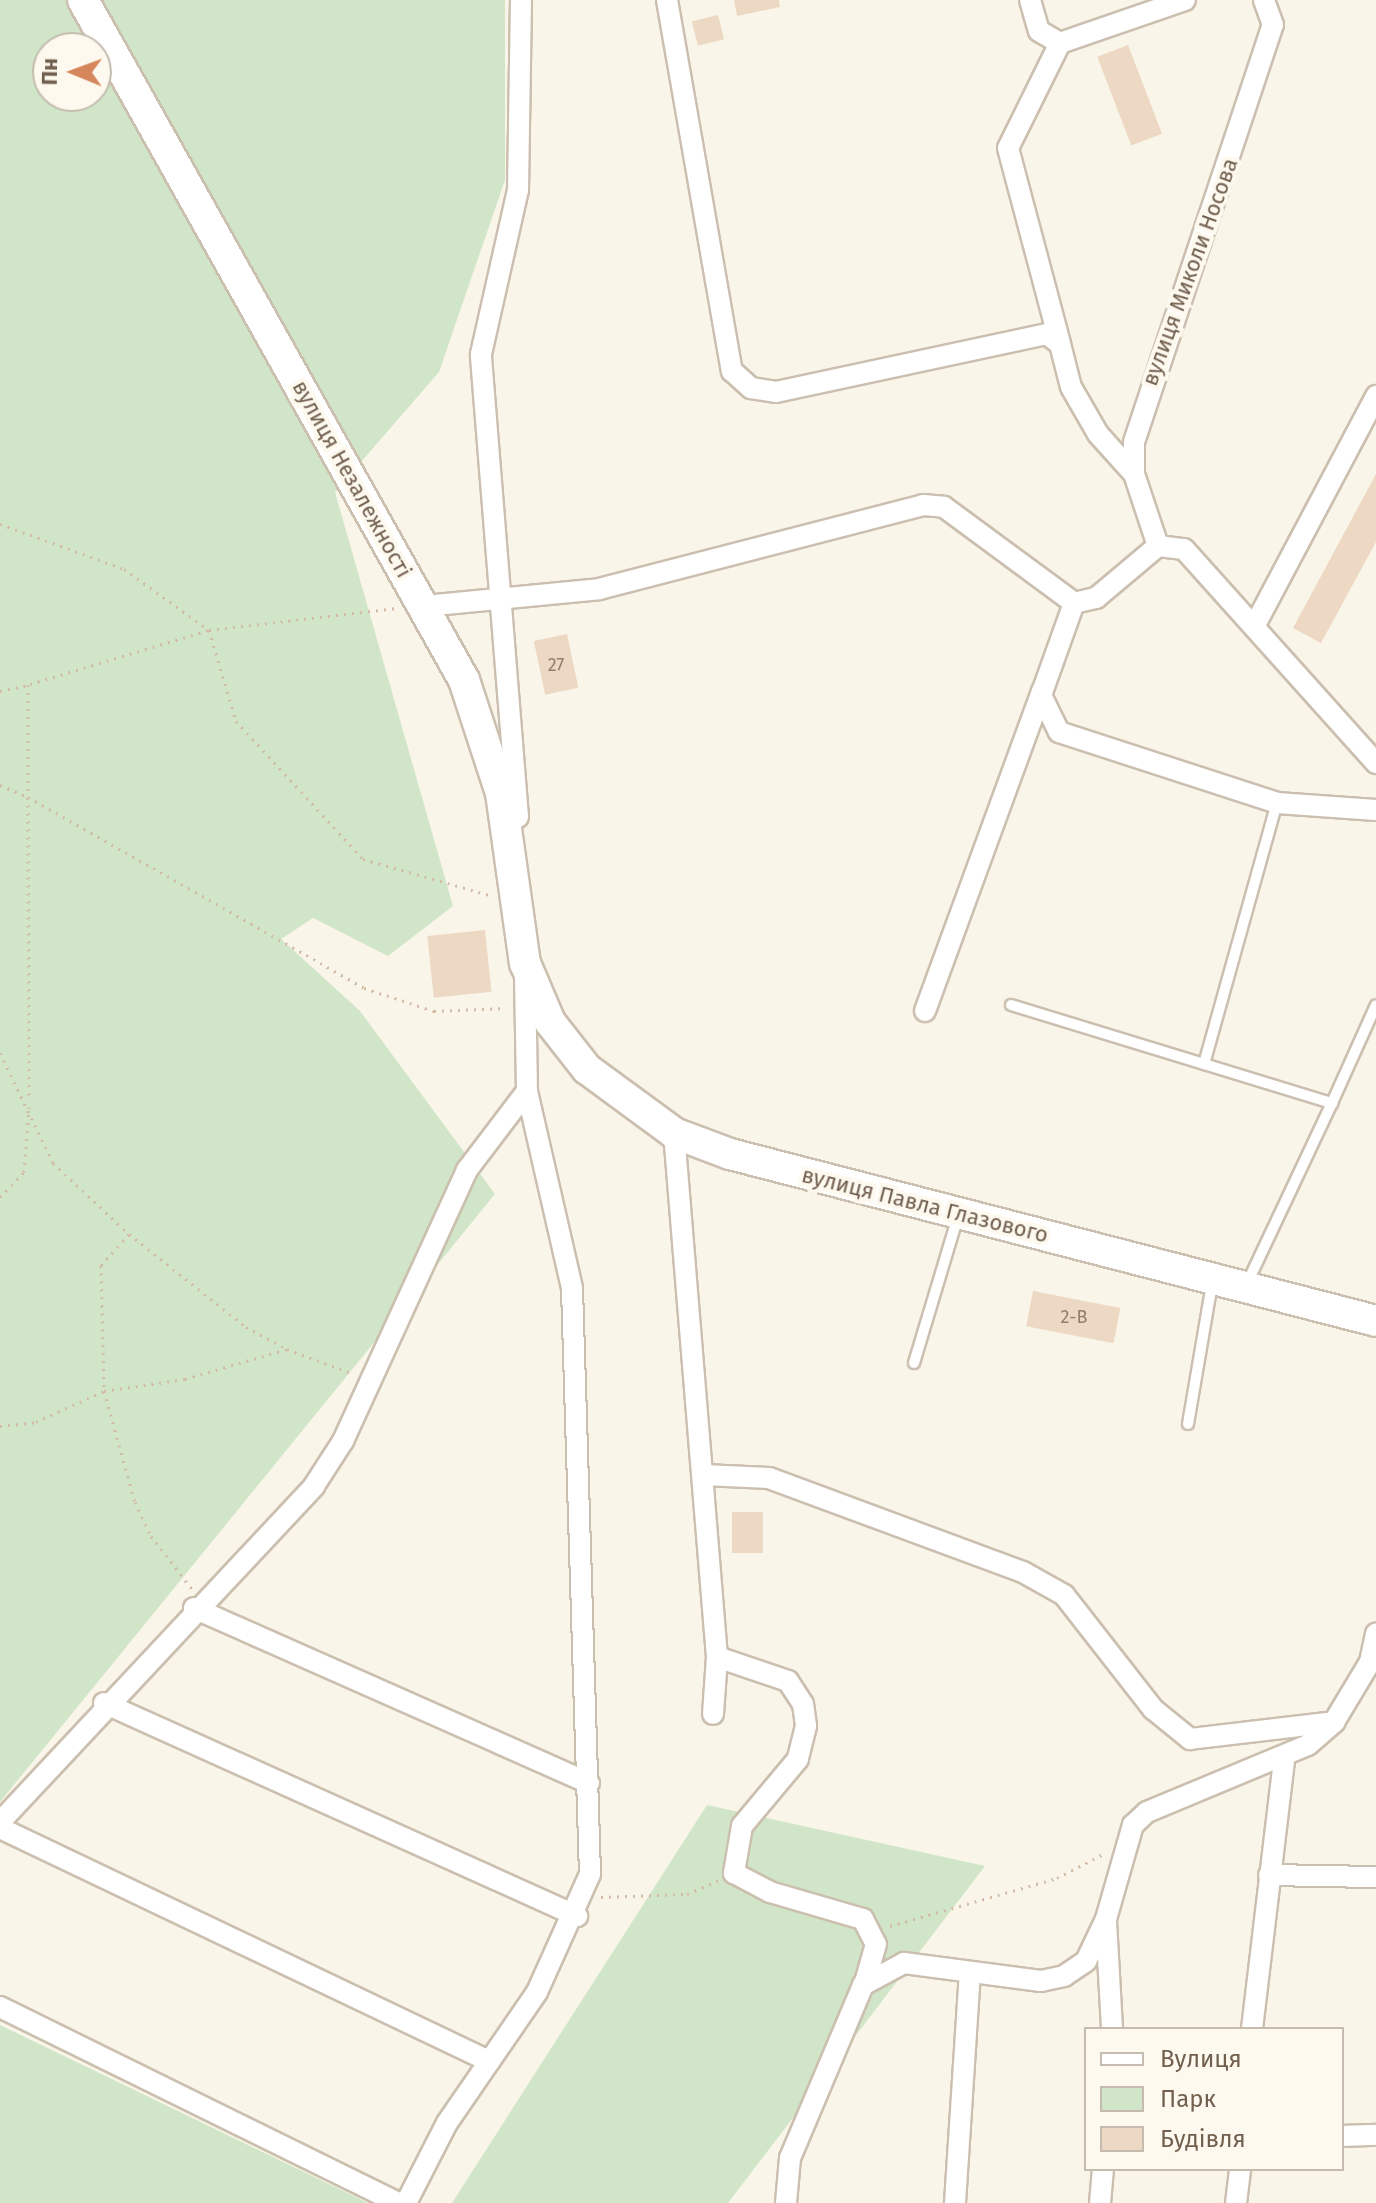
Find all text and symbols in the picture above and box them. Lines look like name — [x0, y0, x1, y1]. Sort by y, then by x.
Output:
north arrow — [32, 32, 112, 112]
text: Пн — [36, 58, 63, 86]
street label: вулиця Миколи Носова — [1137, 155, 1243, 389]
street label: вулиця Незалежності — [287, 376, 417, 582]
house number: 27 — [548, 654, 564, 676]
street label: вулиця Павла Глазового — [799, 1162, 1051, 1248]
house number: 2-В — [1060, 1306, 1088, 1328]
legend — [1084, 2027, 1344, 2171]
text: Вулиця — [1160, 2045, 1242, 2073]
text: Парк — [1160, 2085, 1216, 2113]
text: Будівля — [1160, 2125, 1246, 2153]

